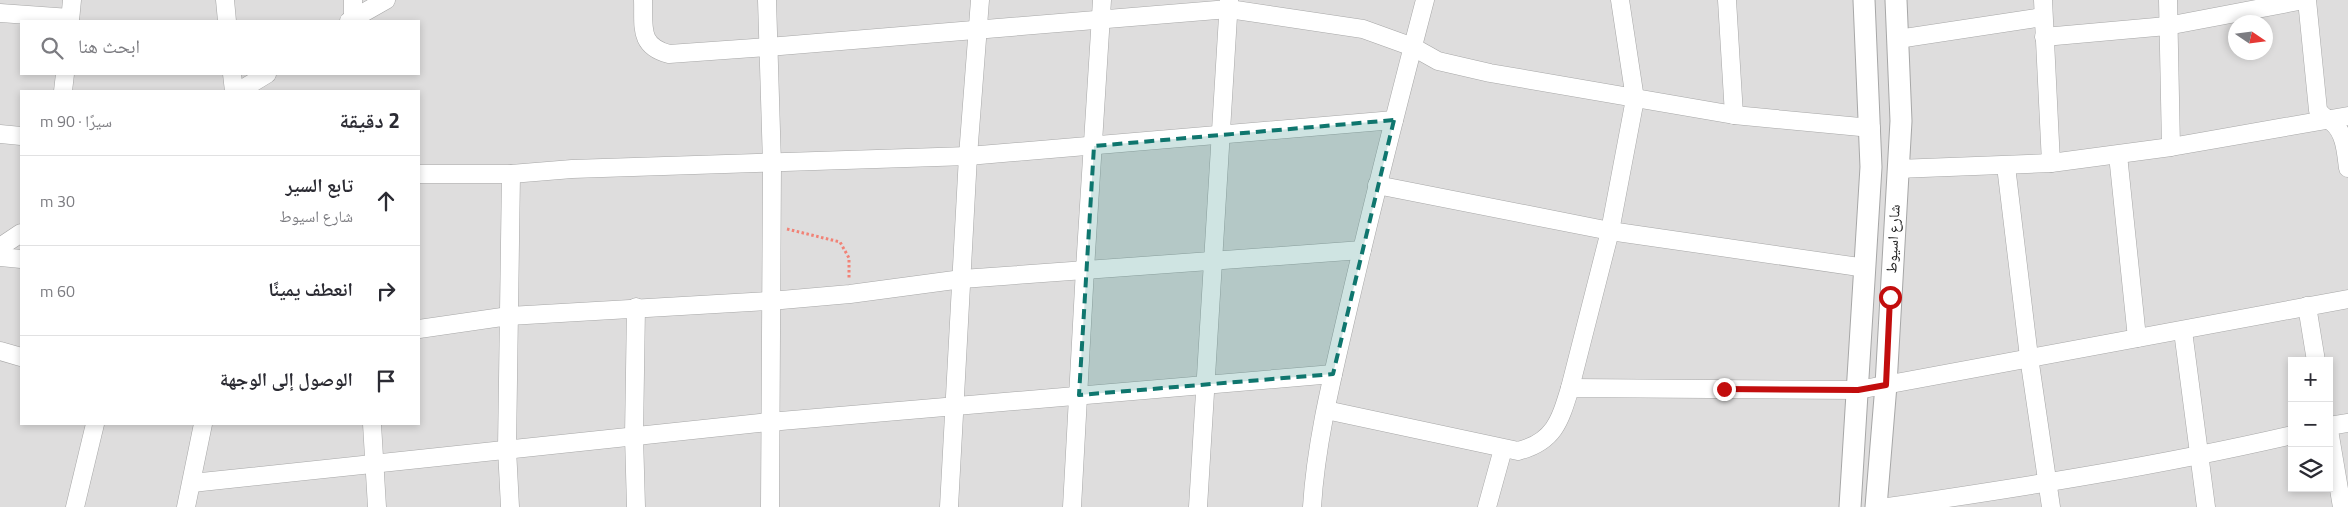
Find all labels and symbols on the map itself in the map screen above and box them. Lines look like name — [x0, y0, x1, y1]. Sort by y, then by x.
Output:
north arrow — [2228, 15, 2273, 60]
street label: شارع اسيوط — [1879, 204, 1906, 274]
route start — [1879, 286, 1902, 309]
route end — [1713, 378, 1736, 401]

